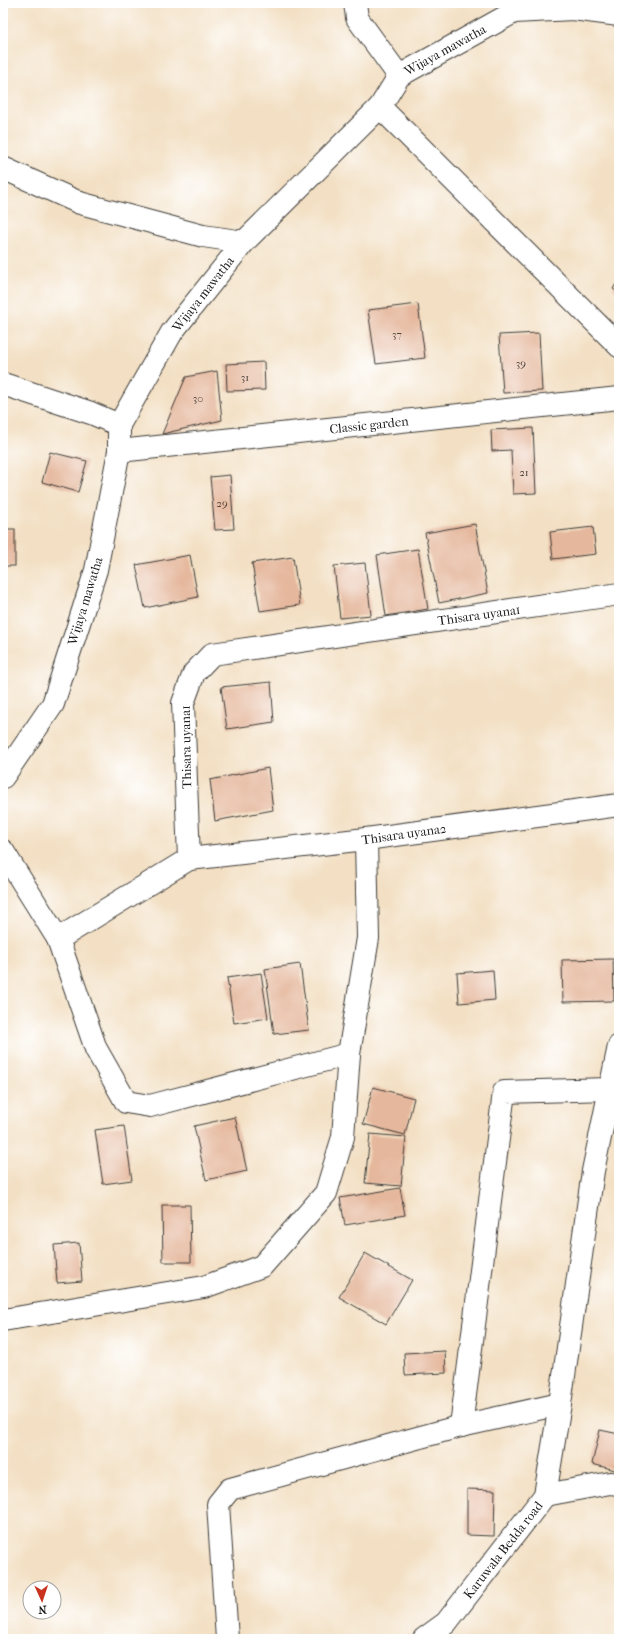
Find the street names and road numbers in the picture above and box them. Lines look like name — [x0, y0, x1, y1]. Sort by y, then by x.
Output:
street label: Wijaya mawatha — [401, 21, 489, 79]
street label: Wijaya mawatha — [168, 253, 238, 335]
street label: Classic garden — [329, 413, 410, 437]
street label: Wijaya mawatha — [64, 554, 106, 648]
street label: Thisara uyana1 — [437, 602, 521, 628]
street label: Thisara uyana1 — [178, 705, 194, 789]
street label: Thisara uyana2 — [361, 821, 448, 847]
street label: Karuwala Bedda road — [460, 1498, 546, 1602]

